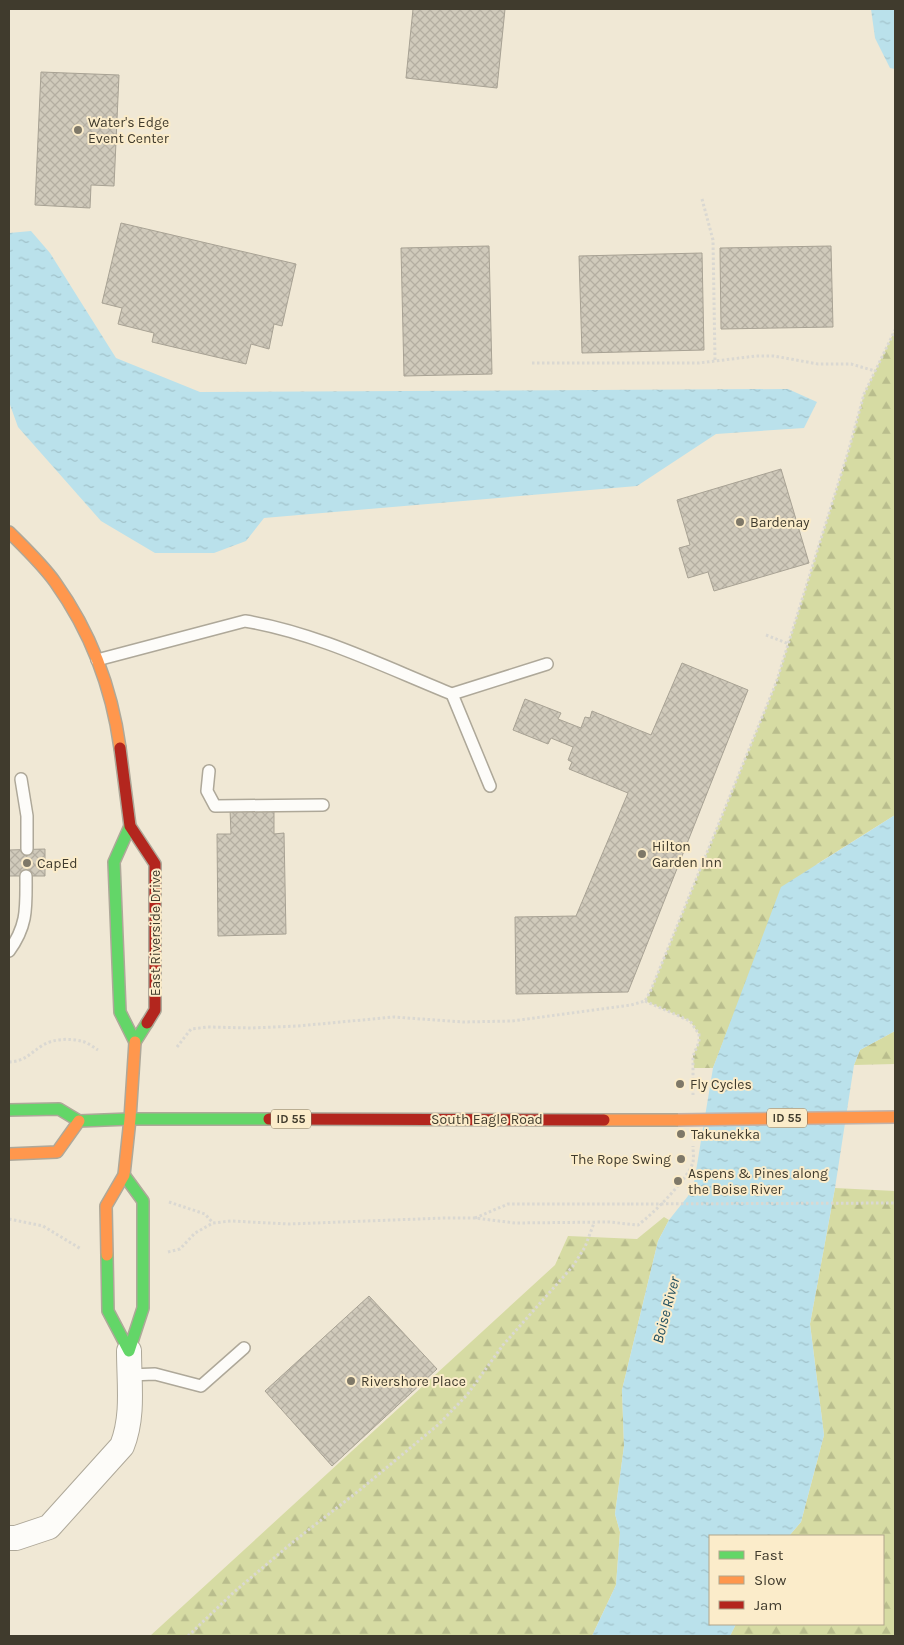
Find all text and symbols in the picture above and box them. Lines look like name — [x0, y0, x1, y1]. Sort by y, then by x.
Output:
place label: Water's Edge Event Center — [88, 114, 170, 147]
marker: Water's Edge Event Center — [72, 124, 84, 136]
place label: Bardenay — [750, 514, 810, 531]
marker: Bardenay — [734, 516, 746, 528]
place label: Hilton Garden Inn — [652, 838, 722, 871]
marker: Hilton Garden Inn — [636, 848, 648, 860]
place label: CapEd — [37, 855, 78, 872]
marker: CapEd — [21, 857, 33, 869]
street label: East Riverside Drive — [147, 870, 164, 996]
place label: Fly Cycles — [690, 1076, 752, 1093]
marker: Fly Cycles — [674, 1078, 686, 1090]
road number: ID 55 — [767, 1108, 807, 1128]
road number: ID 55 — [271, 1110, 311, 1128]
street label: South Eagle Road — [431, 1111, 543, 1128]
place label: Takunekka — [691, 1126, 760, 1143]
marker: Takunekka — [675, 1128, 687, 1140]
place label: The Rope Swing — [571, 1151, 671, 1168]
marker: The Rope Swing — [675, 1153, 687, 1165]
place label: Aspens & Pines along the Boise River — [688, 1165, 828, 1198]
marker: Aspens & Pines along the Boise River — [672, 1175, 684, 1187]
water label: Boise River — [648, 1274, 684, 1345]
place label: Rivershore Place — [361, 1373, 466, 1390]
marker: Rivershore Place — [345, 1375, 357, 1387]
legend — [709, 1535, 884, 1625]
text: Fast — [754, 1546, 784, 1564]
text: Slow — [754, 1571, 786, 1589]
text: Jam — [754, 1596, 782, 1614]

